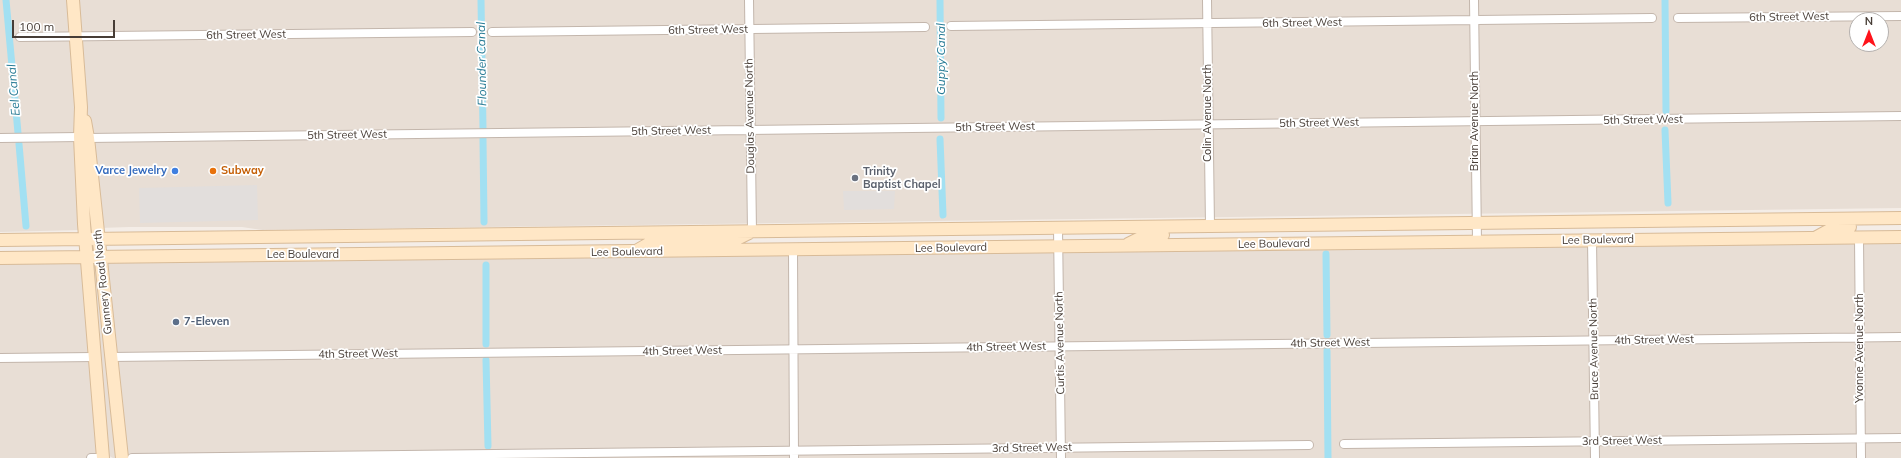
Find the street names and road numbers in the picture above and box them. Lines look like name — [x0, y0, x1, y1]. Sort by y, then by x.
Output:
street label: 6th Street West — [1749, 10, 1829, 24]
street label: 6th Street West — [1262, 16, 1342, 30]
street label: 6th Street West — [668, 23, 748, 37]
street label: 6th Street West — [206, 28, 286, 42]
street label: Douglas Avenue North — [742, 58, 758, 174]
street label: Colin Avenue North — [1201, 64, 1215, 162]
street label: Brian Avenue North — [1468, 71, 1482, 171]
street label: 5th Street West — [1603, 113, 1683, 127]
street label: 5th Street West — [1279, 116, 1359, 130]
street label: 5th Street West — [955, 120, 1035, 134]
street label: 5th Street West — [631, 124, 711, 138]
street label: 5th Street West — [307, 128, 387, 142]
street label: Gunnery Road North — [91, 229, 115, 335]
street label: Lee Boulevard — [1562, 233, 1634, 247]
street label: Lee Boulevard — [1238, 237, 1310, 251]
street label: Lee Boulevard — [915, 241, 987, 255]
street label: Lee Boulevard — [591, 245, 663, 259]
street label: Lee Boulevard — [267, 248, 339, 262]
street label: Curtis Avenue North — [1053, 291, 1067, 395]
street label: Yvonne Avenue North — [1853, 293, 1867, 403]
street label: Bruce Avenue North — [1587, 298, 1601, 400]
street label: 4th Street West — [1614, 333, 1694, 347]
street label: 4th Street West — [1290, 336, 1370, 350]
street label: 4th Street West — [966, 340, 1046, 354]
street label: 4th Street West — [642, 344, 722, 358]
street label: 4th Street West — [318, 347, 398, 361]
street label: 3rd Street West — [1582, 434, 1662, 448]
street label: 3rd Street West — [992, 441, 1072, 455]

